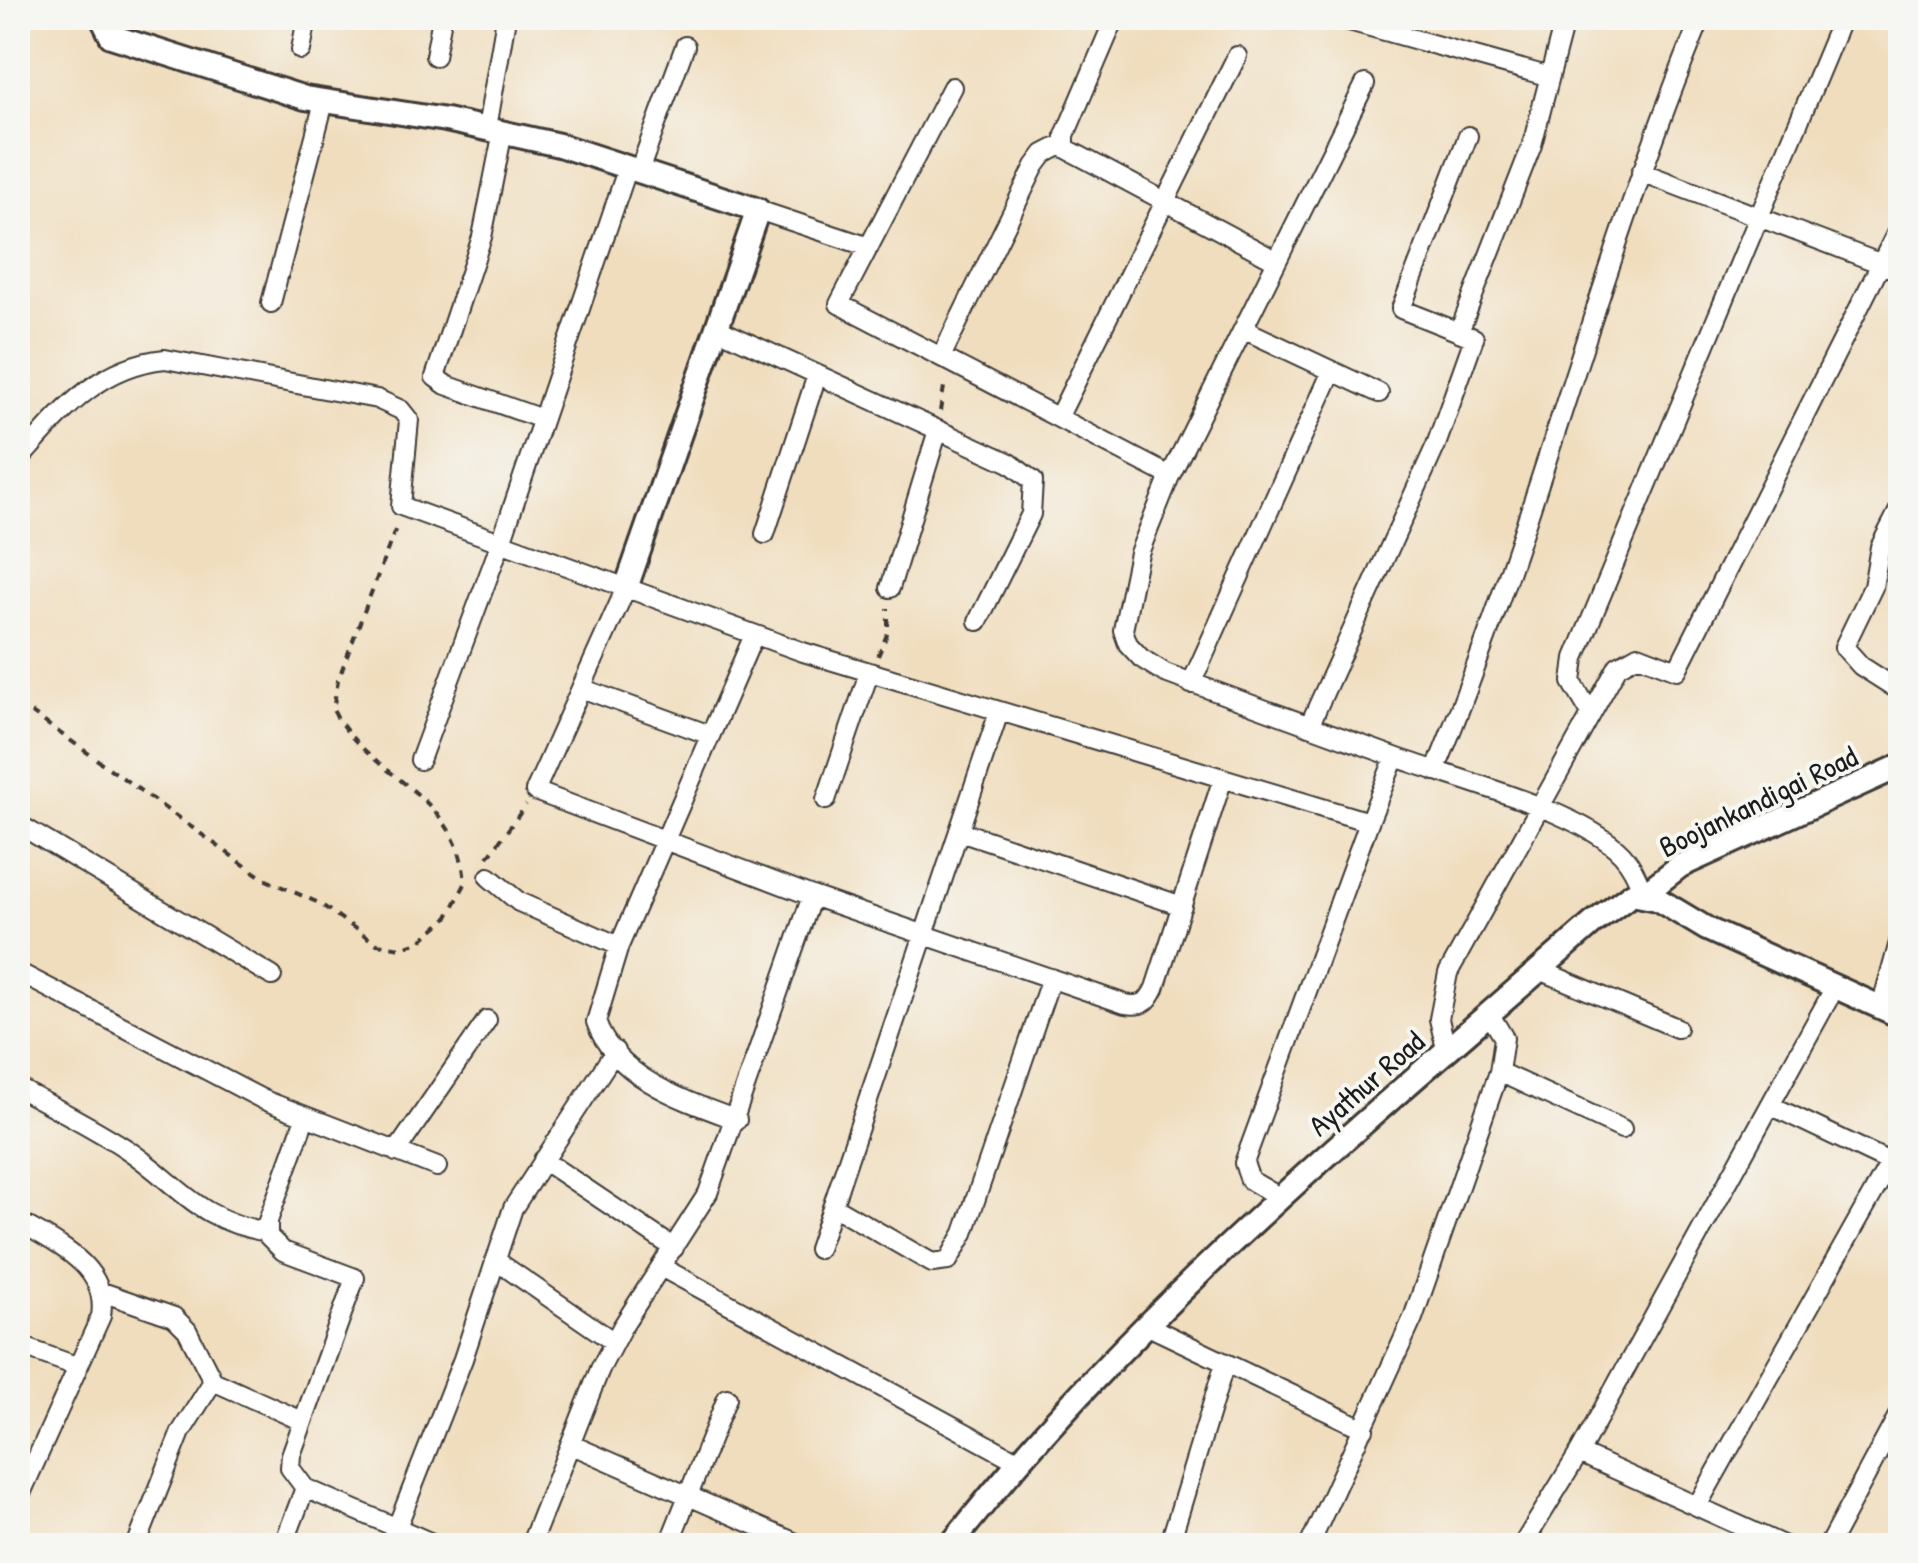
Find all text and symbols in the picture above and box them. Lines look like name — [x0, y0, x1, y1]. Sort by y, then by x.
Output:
street label: Boojankandigai Road — [1652, 736, 1864, 866]
street label: Ayathur Road — [1299, 1021, 1433, 1145]

